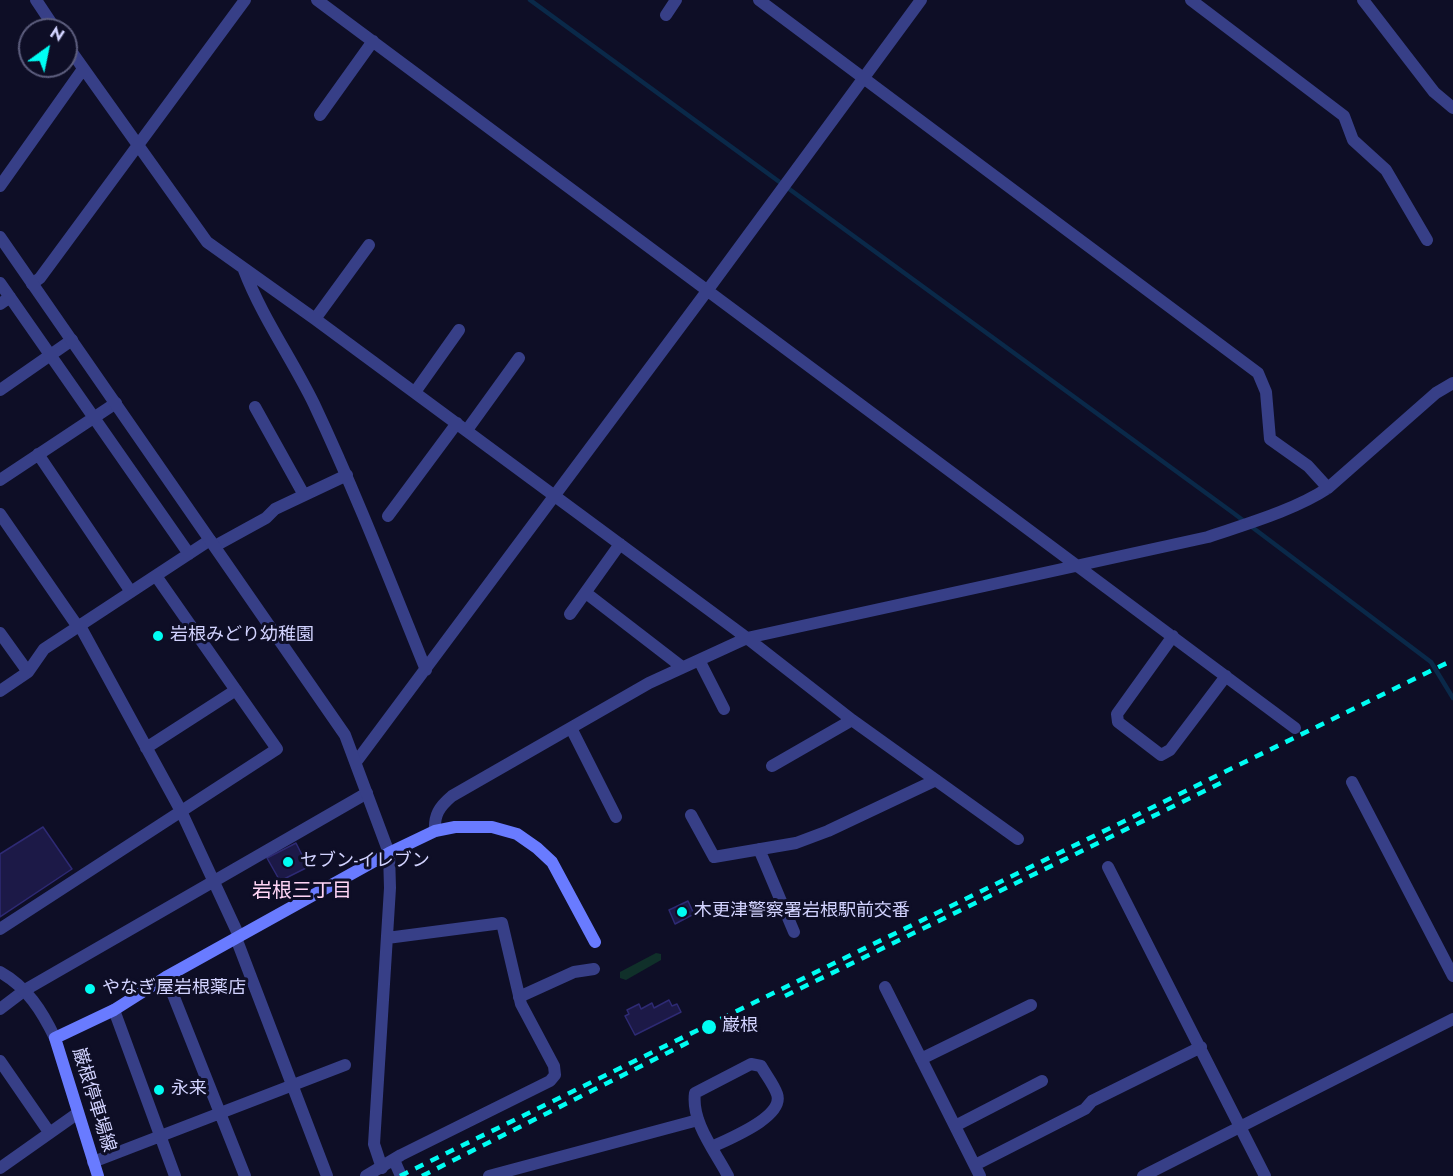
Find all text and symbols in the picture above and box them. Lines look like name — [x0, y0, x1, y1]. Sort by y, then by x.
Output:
north arrow — [18, 18, 78, 78]
text: N — [45, 21, 69, 47]
place label: 岩根みどり幼稚園 — [170, 625, 314, 647]
marker: 岩根みどり幼稚園 — [151, 629, 165, 643]
place label: セブン-イレブン — [300, 851, 430, 873]
marker: セブン-イレブン — [281, 855, 295, 869]
district label: 岩根三丁目 — [252, 880, 352, 904]
place label: 木更津警察署岩根駅前交番 — [694, 901, 910, 923]
marker: 木更津警察署岩根駅前交番 — [675, 905, 689, 919]
place label: やなぎ屋岩根薬店 — [102, 978, 246, 1000]
marker: やなぎ屋岩根薬店 — [83, 982, 97, 996]
place label: 巌根 — [722, 1016, 758, 1038]
marker: 巌根 — [700, 1018, 718, 1036]
street label: 巌根停車場線 — [67, 1045, 119, 1155]
place label: 永来 — [171, 1079, 207, 1101]
marker: 永来 — [152, 1083, 166, 1097]

